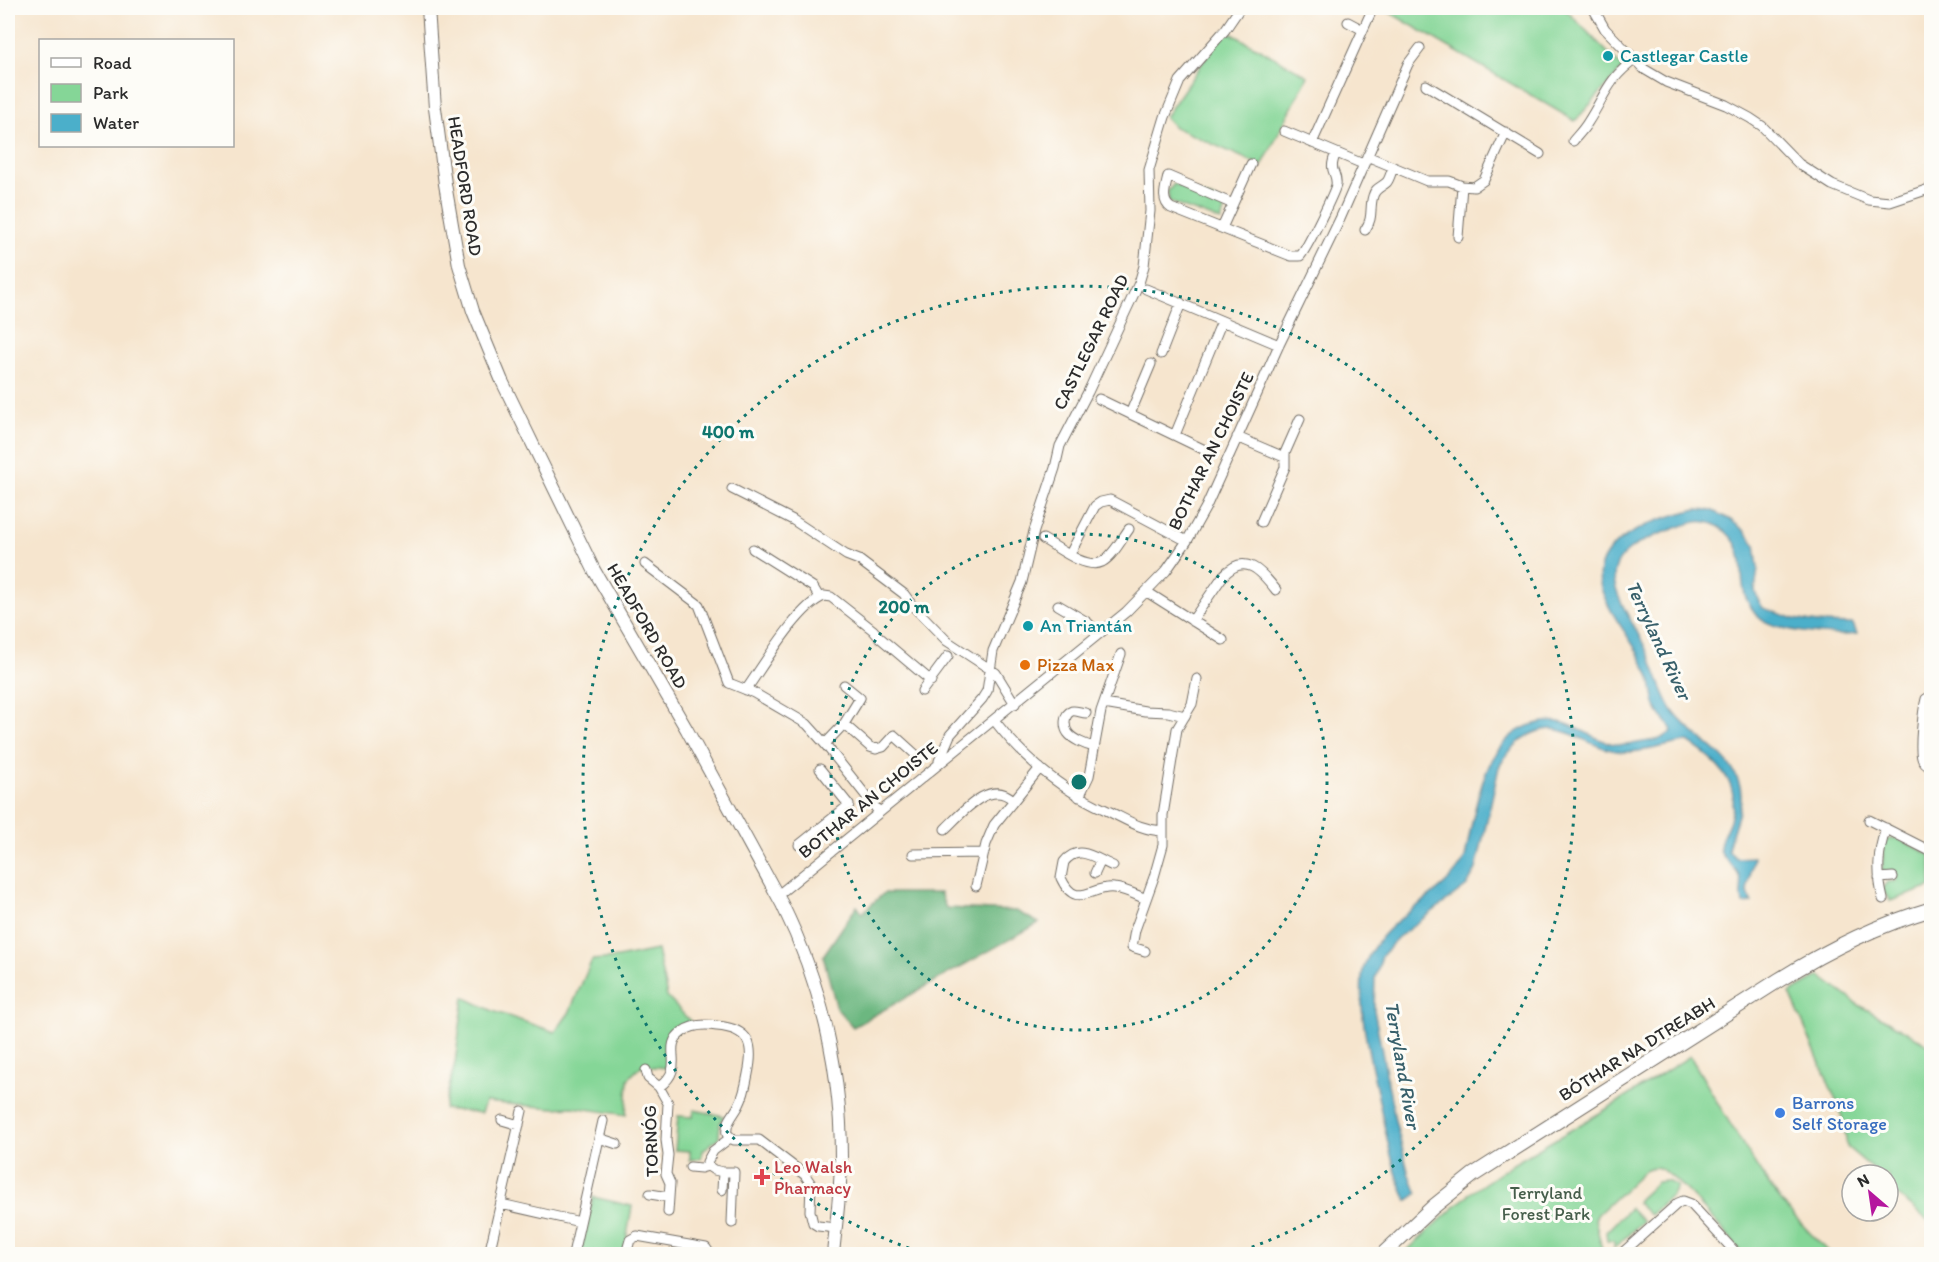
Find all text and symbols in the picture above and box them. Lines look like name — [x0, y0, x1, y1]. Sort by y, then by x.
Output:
legend — [39, 39, 234, 147]
place label: Castlegar Castle — [1620, 45, 1748, 67]
marker: Castlegar Castle — [1601, 49, 1615, 63]
text: Road — [93, 52, 132, 74]
text: Park — [93, 82, 128, 104]
text: Water — [93, 112, 139, 134]
street label: HEADFORD ROAD — [443, 114, 487, 258]
street label: CASTLEGAR ROAD — [1049, 270, 1133, 414]
street label: BOTHAR AN CHOISTE — [1163, 368, 1259, 534]
text: 400 m — [702, 421, 755, 443]
street label: HEADFORD ROAD — [602, 559, 692, 693]
water label: Terryland River — [1621, 577, 1698, 706]
text: 200 m — [879, 596, 930, 618]
place label: An Triantán — [1040, 615, 1132, 637]
marker: An Triantán — [1021, 619, 1035, 633]
place label: Pizza Max — [1037, 654, 1114, 676]
marker: Pizza Max — [1018, 658, 1032, 672]
street label: BOTHAR AN CHOISTE — [794, 737, 942, 863]
centre of rings — [1069, 772, 1089, 792]
street label: BÓTHAR NA DTREABH — [1555, 992, 1719, 1106]
water label: Terryland River — [1380, 1000, 1426, 1133]
place label: Barrons Self Storage — [1792, 1092, 1887, 1135]
street label: TORNÓG — [639, 1105, 663, 1177]
marker: Barrons Self Storage — [1773, 1106, 1787, 1120]
place label: Leo Walsh Pharmacy — [774, 1156, 853, 1199]
north arrow — [1840, 1163, 1900, 1223]
text: N — [1854, 1169, 1872, 1191]
marker: Leo Walsh Pharmacy — [755, 1170, 769, 1184]
park label: Terryland Forest Park — [1502, 1182, 1590, 1225]

